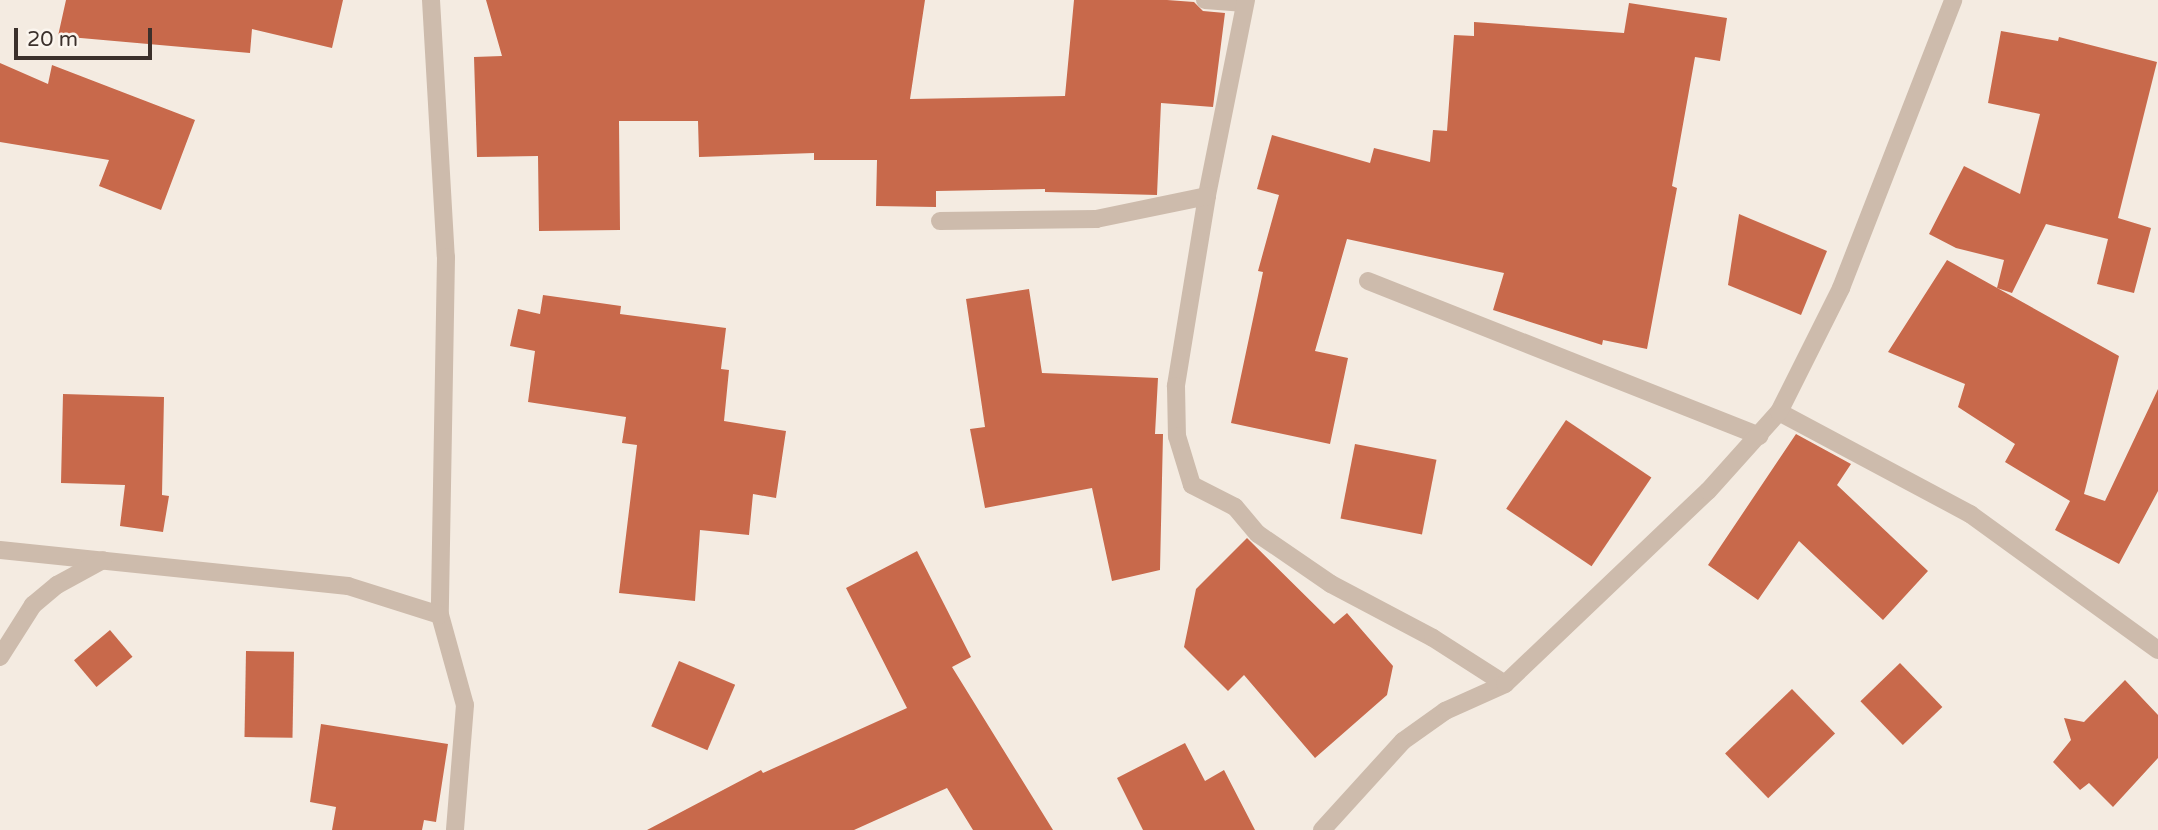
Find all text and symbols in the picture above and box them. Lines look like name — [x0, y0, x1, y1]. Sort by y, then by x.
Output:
scale bar — [18, 14, 156, 58]
text: 20 m — [27, 27, 78, 52]

